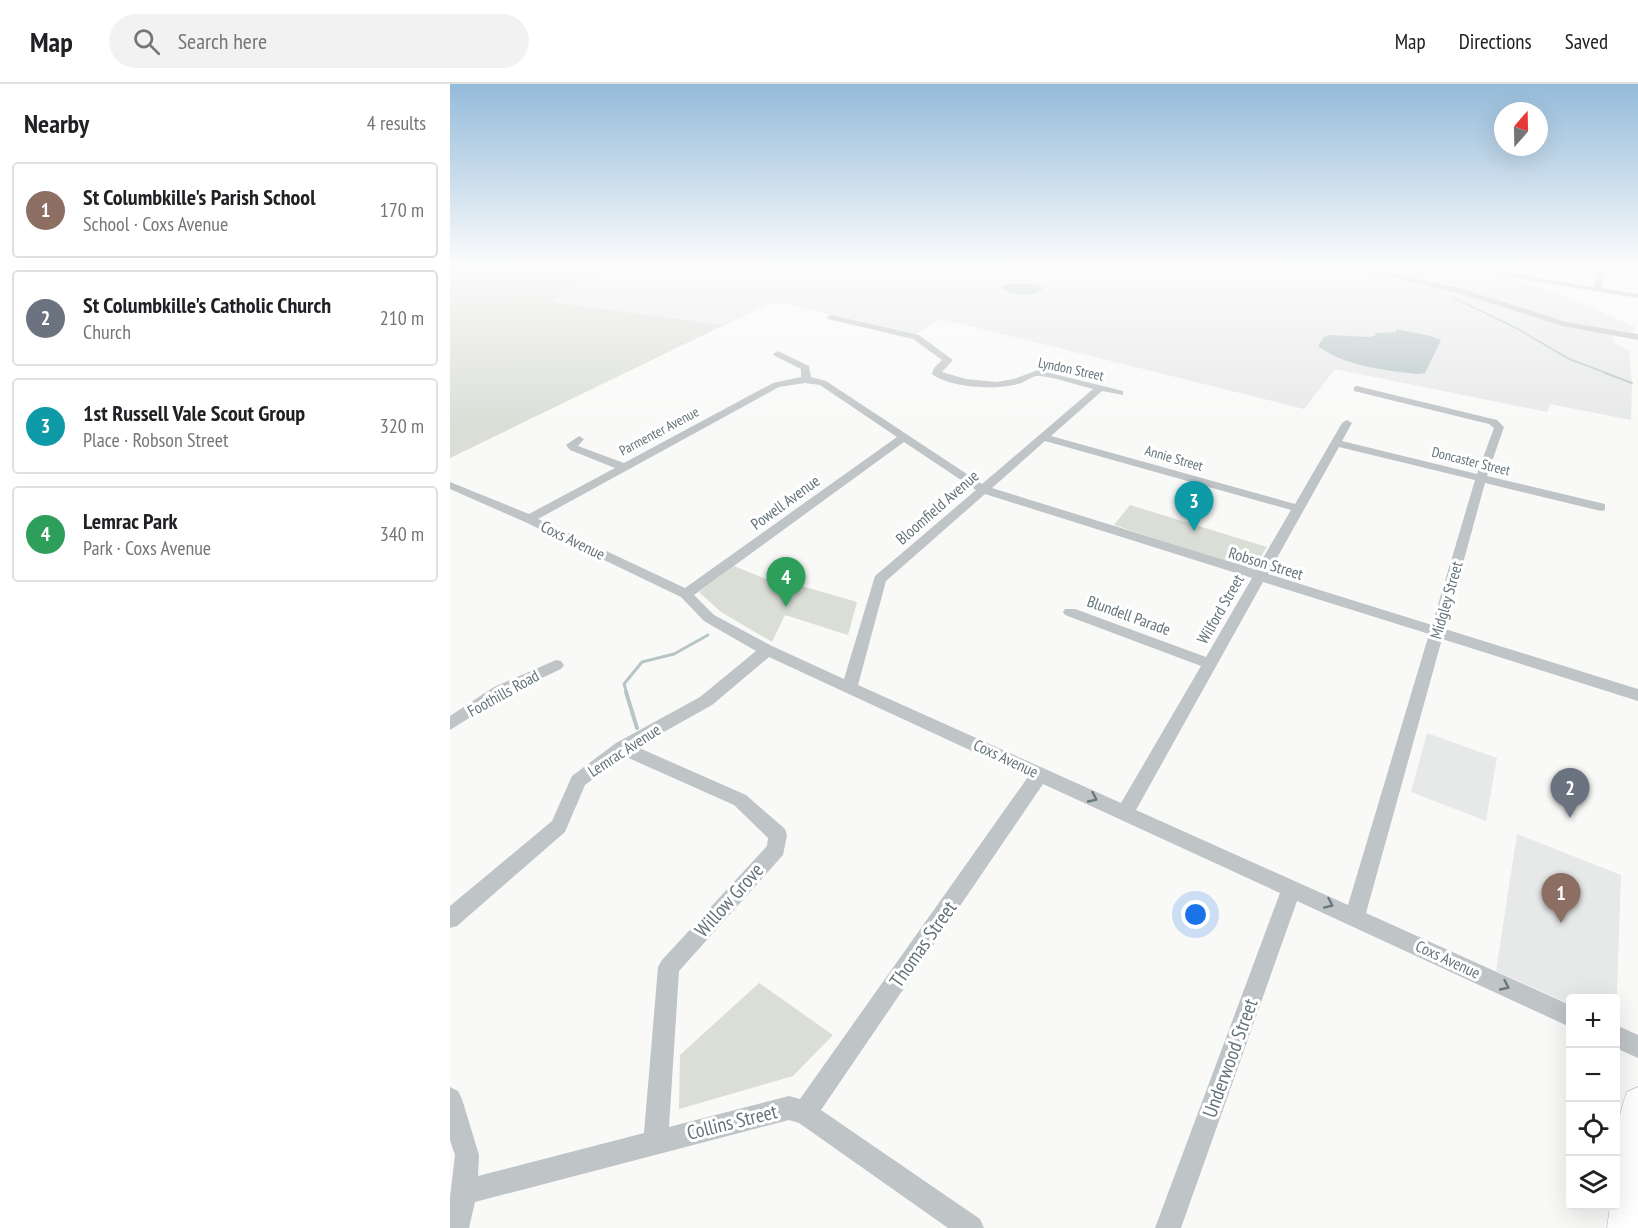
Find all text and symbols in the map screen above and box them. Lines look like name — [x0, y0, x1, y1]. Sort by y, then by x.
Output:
search box — [109, 14, 529, 68]
text: Map — [30, 23, 73, 60]
icon: search — [130, 25, 163, 58]
text: Search here — [178, 27, 267, 55]
text: Map — [1395, 28, 1426, 55]
text: Directions — [1459, 28, 1532, 55]
text: Saved — [1565, 28, 1608, 55]
north arrow — [1494, 102, 1548, 156]
text: Nearby — [24, 107, 89, 140]
text: 4 results — [367, 110, 426, 136]
text: St Columbkille's Parish School — [83, 183, 315, 211]
text: 1 — [41, 197, 50, 223]
text: 170 m — [380, 197, 424, 223]
text: School · Coxs Avenue — [83, 211, 228, 237]
text: St Columbkille's Catholic Church — [83, 291, 331, 319]
text: 2 — [41, 305, 50, 331]
text: 210 m — [380, 305, 424, 331]
text: Church — [83, 319, 131, 345]
street label: Lyndon Street — [1037, 353, 1105, 385]
text: 1st Russell Vale Scout Group — [83, 399, 305, 427]
street label: Parmenter Avenue — [616, 402, 702, 460]
text: 3 — [41, 413, 50, 439]
text: 320 m — [380, 413, 424, 439]
text: Place · Robson Street — [83, 427, 228, 453]
street label: Annie Street — [1143, 441, 1205, 475]
street label: Doncaster Street — [1430, 443, 1512, 479]
street label: Bloomfield Avenue — [892, 466, 982, 548]
street label: Powell Avenue — [747, 470, 823, 534]
pin: 3 — [1174, 482, 1214, 531]
text: Lemrac Park — [83, 507, 178, 535]
street label: Coxs Avenue — [538, 516, 608, 564]
text: 4 — [41, 521, 50, 547]
text: 340 m — [380, 521, 424, 547]
text: Park · Coxs Avenue — [83, 535, 211, 561]
street label: Robson Street — [1226, 542, 1306, 584]
pin: 4 — [766, 558, 806, 607]
street label: Midgley Street — [1425, 558, 1467, 641]
street label: Wilford Street — [1192, 570, 1248, 647]
street label: Blundell Parade — [1085, 591, 1173, 639]
street label: Foothills Road — [464, 665, 542, 721]
street label: Lemrac Avenue — [584, 719, 664, 781]
street label: Coxs Avenue — [971, 734, 1041, 782]
pin: 2 — [1550, 768, 1590, 818]
one-way arrow — [1087, 791, 1098, 803]
street label: Willow Grove — [689, 857, 769, 943]
pin: 1 — [1542, 874, 1580, 923]
street label: Thomas Street — [884, 895, 963, 992]
one-way arrow — [1322, 897, 1333, 909]
your location — [1181, 900, 1210, 929]
street label: Coxs Avenue — [1413, 935, 1483, 983]
one-way arrow — [1499, 979, 1510, 991]
street label: Underwood Street — [1196, 994, 1264, 1121]
map controls — [1566, 994, 1620, 1210]
button: + — [1566, 994, 1620, 1048]
button: − — [1566, 1048, 1620, 1102]
street label: Collins Street — [684, 1098, 780, 1146]
button: locate — [1566, 1102, 1620, 1156]
button: layers — [1566, 1156, 1620, 1210]

